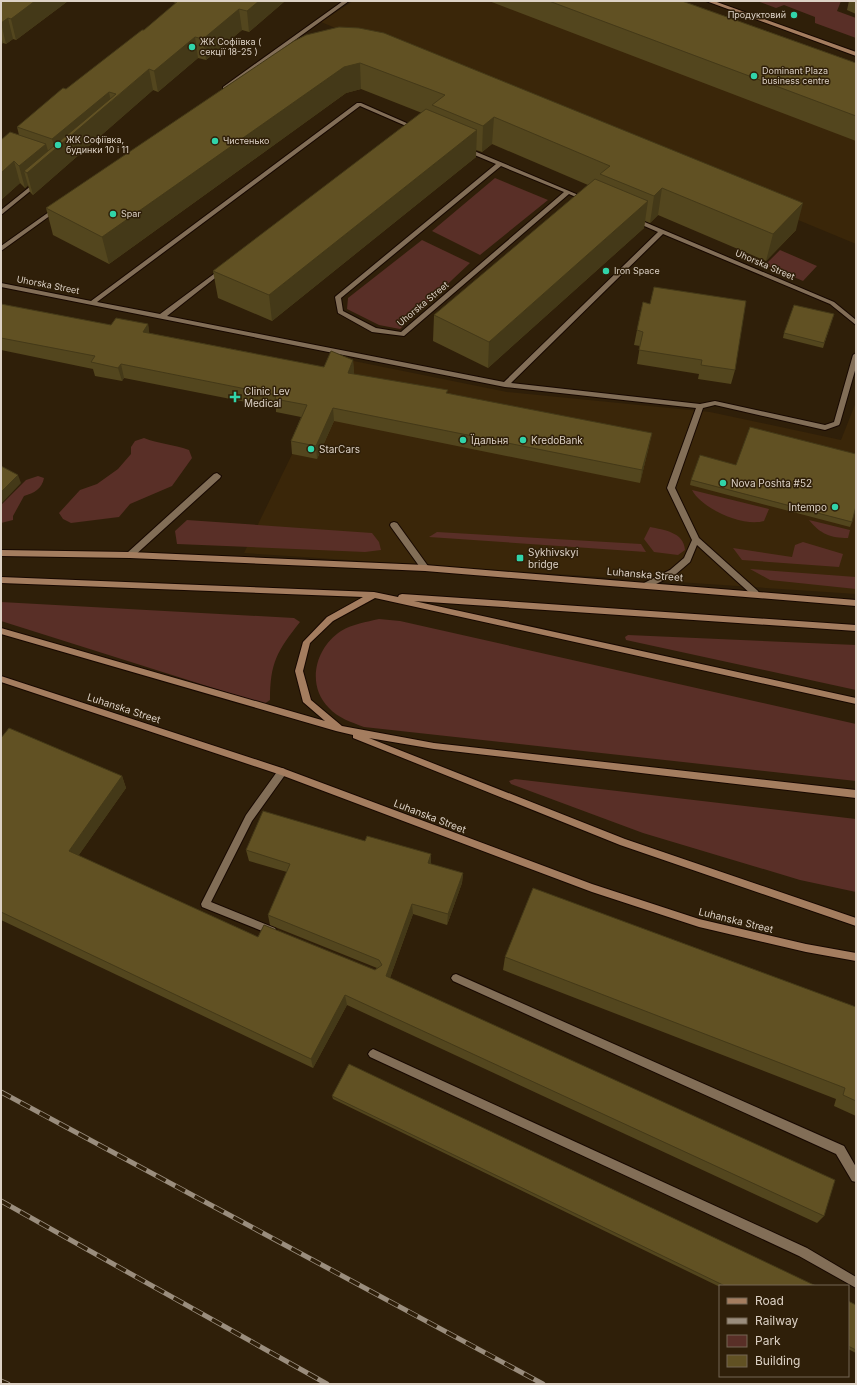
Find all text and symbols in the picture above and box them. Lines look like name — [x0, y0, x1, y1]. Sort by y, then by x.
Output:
place label: Продуктовий — [728, 9, 786, 20]
marker: Продуктовий — [789, 10, 799, 20]
place label: ЖК Софіївка ( секції 18-25 ) — [200, 36, 261, 57]
marker: ЖК Софіївка ( секції 18-25 ) — [187, 42, 197, 52]
place label: Dominant Plaza business centre — [762, 65, 830, 86]
marker: Dominant Plaza business centre — [749, 71, 759, 81]
place label: ЖК Софіївка, будинки 10 і 11 — [66, 134, 129, 155]
place label: Чистенько — [223, 135, 269, 146]
marker: Чистенько — [210, 136, 220, 146]
marker: ЖК Софіївка, будинки 10 і 11 — [53, 140, 63, 150]
place label: Spar — [121, 208, 141, 219]
marker: Spar — [108, 209, 118, 219]
street label: Uhorska Street — [734, 247, 797, 282]
place label: Iron Space — [614, 265, 660, 276]
marker: Iron Space — [601, 266, 611, 276]
street label: Uhorska Street — [16, 273, 80, 296]
street label: Uhorska Street — [395, 279, 451, 328]
place label: Clinic Lev Medical — [244, 385, 290, 409]
marker: Clinic Lev Medical — [229, 391, 241, 403]
place label: Їдальня — [470, 434, 508, 446]
place label: KredoBank — [531, 434, 583, 446]
marker: Їдальня — [458, 435, 468, 445]
marker: KredoBank — [518, 435, 528, 445]
place label: StarCars — [319, 443, 360, 455]
marker: StarCars — [306, 444, 316, 454]
place label: Nova Poshta #52 — [731, 477, 812, 489]
marker: Nova Poshta #52 — [718, 478, 728, 488]
place label: Intempo — [789, 501, 827, 513]
marker: Intempo — [830, 502, 840, 512]
place label: Sykhivskyi bridge — [528, 546, 578, 570]
marker: Sykhivskyi bridge — [515, 553, 525, 563]
street label: Luhanska Street — [606, 565, 684, 583]
street label: Luhanska Street — [86, 690, 163, 726]
street label: Luhanska Street — [392, 797, 468, 836]
street label: Luhanska Street — [697, 905, 775, 935]
legend — [719, 1285, 849, 1377]
text: Road — [755, 1293, 784, 1308]
text: Railway — [755, 1313, 799, 1328]
text: Park — [755, 1333, 781, 1348]
text: Building — [755, 1353, 800, 1368]

